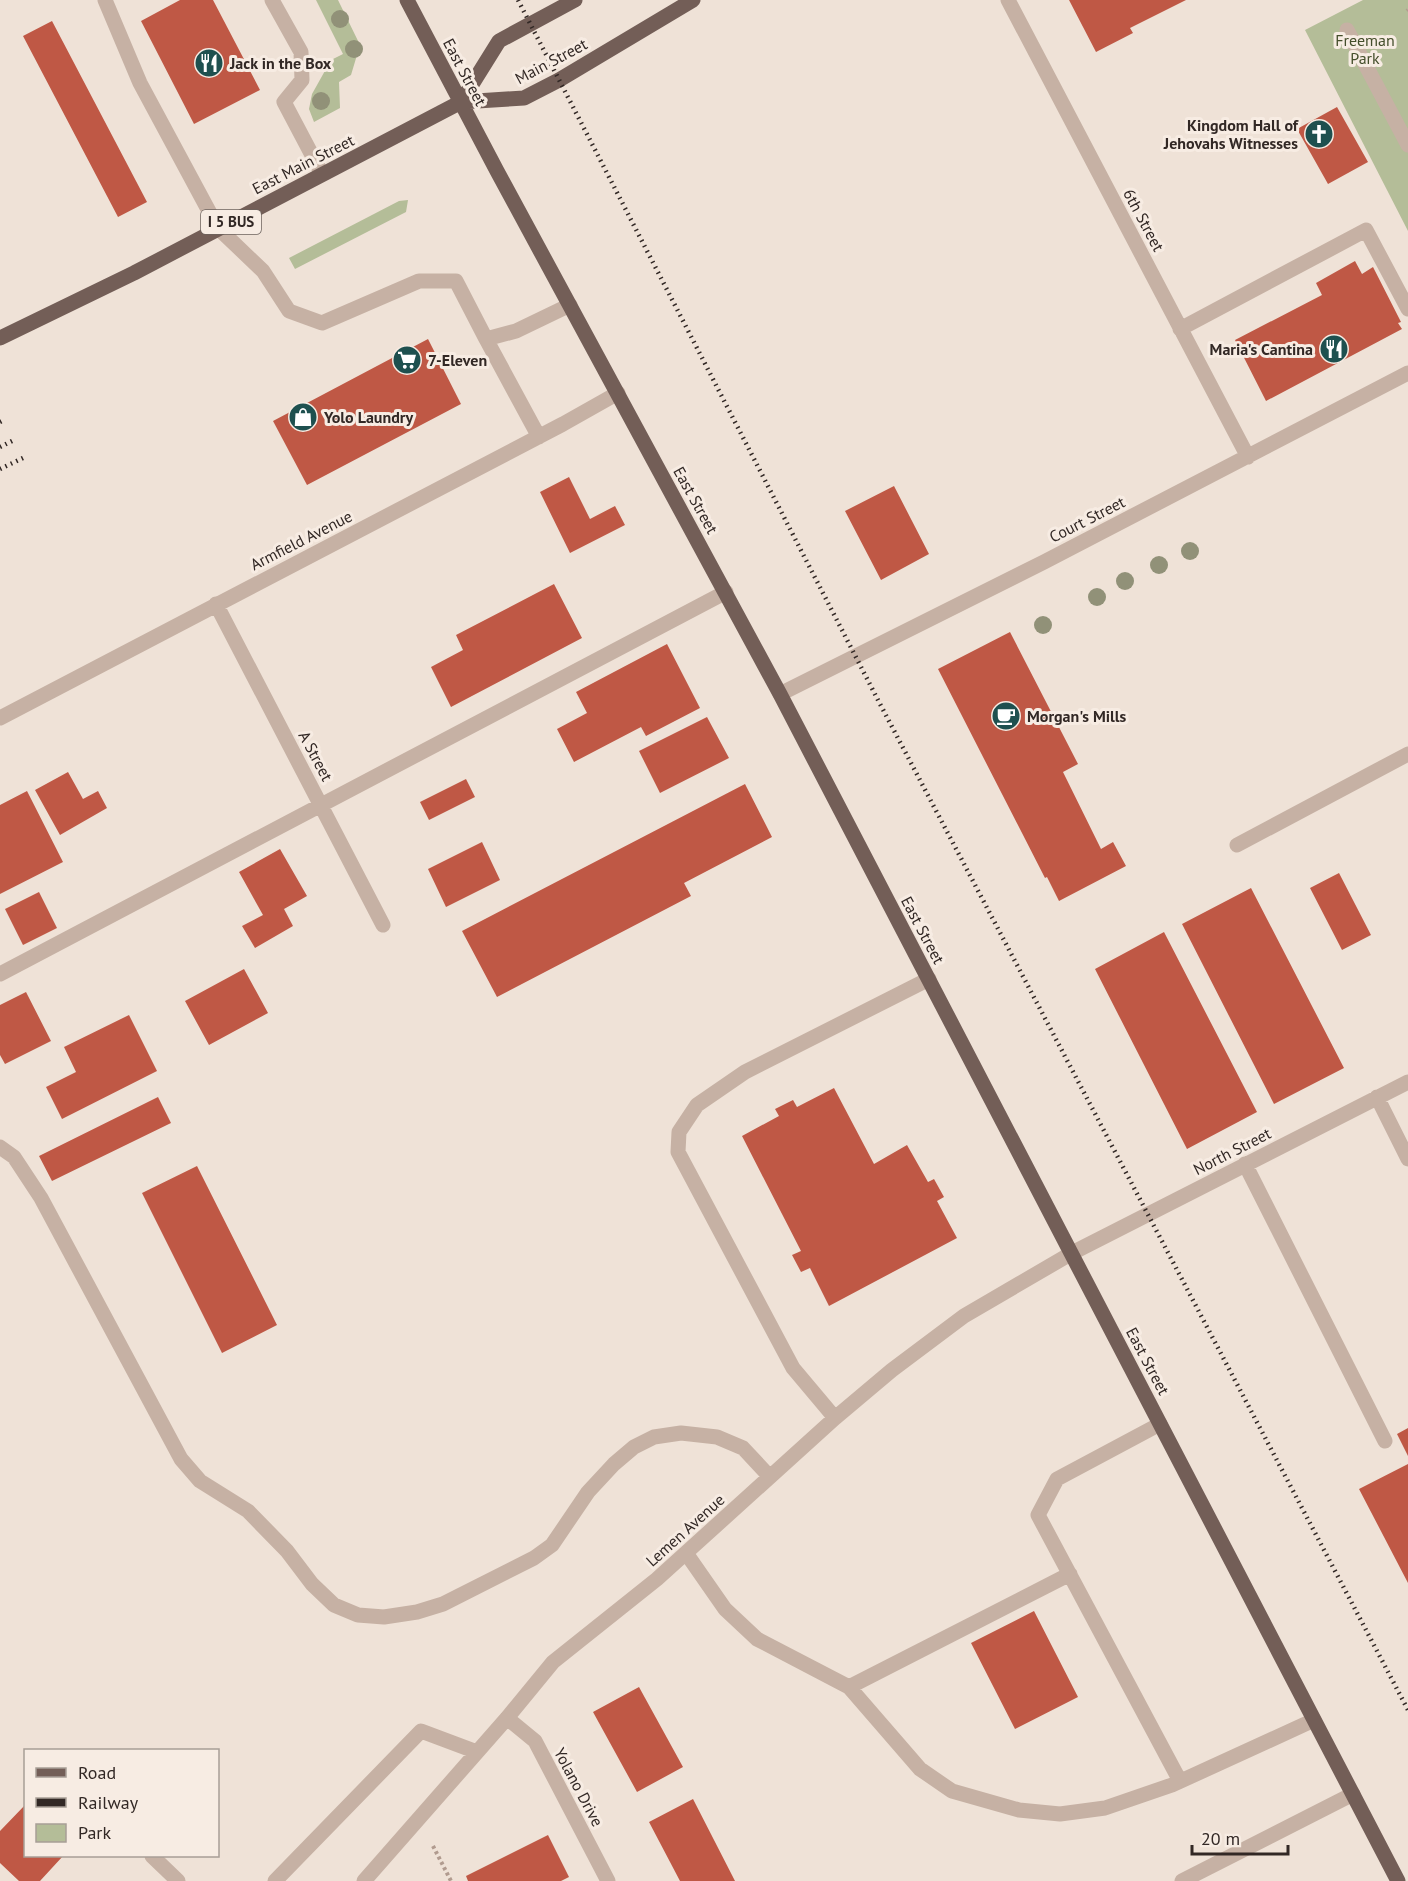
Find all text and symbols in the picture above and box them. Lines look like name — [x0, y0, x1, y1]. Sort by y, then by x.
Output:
park label: Freeman Park — [1335, 30, 1395, 68]
street label: Main Street — [512, 33, 591, 88]
street label: East Street — [439, 35, 491, 110]
restaurant icon: Jack in the Box — [193, 47, 225, 79]
place label: Jack in the Box — [229, 53, 332, 73]
place label: Kingdom Hall of Jehovahs Witnesses — [1163, 115, 1299, 153]
church icon: Kingdom Hall of Jehovahs Witnesses — [1303, 118, 1335, 150]
street label: East Main Street — [249, 129, 358, 198]
street label: 6th Street — [1119, 185, 1169, 255]
road number: I 5 BUS — [201, 210, 261, 234]
restaurant icon: Maria's Cantina — [1318, 333, 1350, 365]
place label: Maria's Cantina — [1210, 339, 1313, 359]
supermarket icon: 7-Eleven — [391, 344, 423, 376]
place label: 7-Eleven — [428, 350, 487, 370]
shop icon: Yolo Laundry — [287, 401, 319, 433]
place label: Yolo Laundry — [323, 407, 413, 427]
street label: East Street — [669, 463, 723, 538]
street label: Court Street — [1046, 491, 1129, 547]
street label: Armfield Avenue — [247, 506, 355, 574]
cafe icon: Morgan's Mills — [990, 700, 1022, 732]
place label: Morgan's Mills — [1027, 706, 1126, 726]
street label: A Street — [295, 728, 338, 785]
street label: East Street — [897, 893, 949, 968]
street label: North Street — [1190, 1123, 1275, 1179]
street label: East Street — [1122, 1324, 1174, 1399]
street label: Lemen Avenue — [641, 1489, 729, 1571]
street label: Yolano Drive — [550, 1744, 608, 1830]
legend — [24, 1749, 219, 1857]
text: Road — [78, 1761, 116, 1784]
text: Railway — [78, 1791, 139, 1814]
scale bar — [1192, 1818, 1288, 1856]
text: Park — [78, 1821, 111, 1844]
text: 20 m — [1201, 1827, 1240, 1850]

